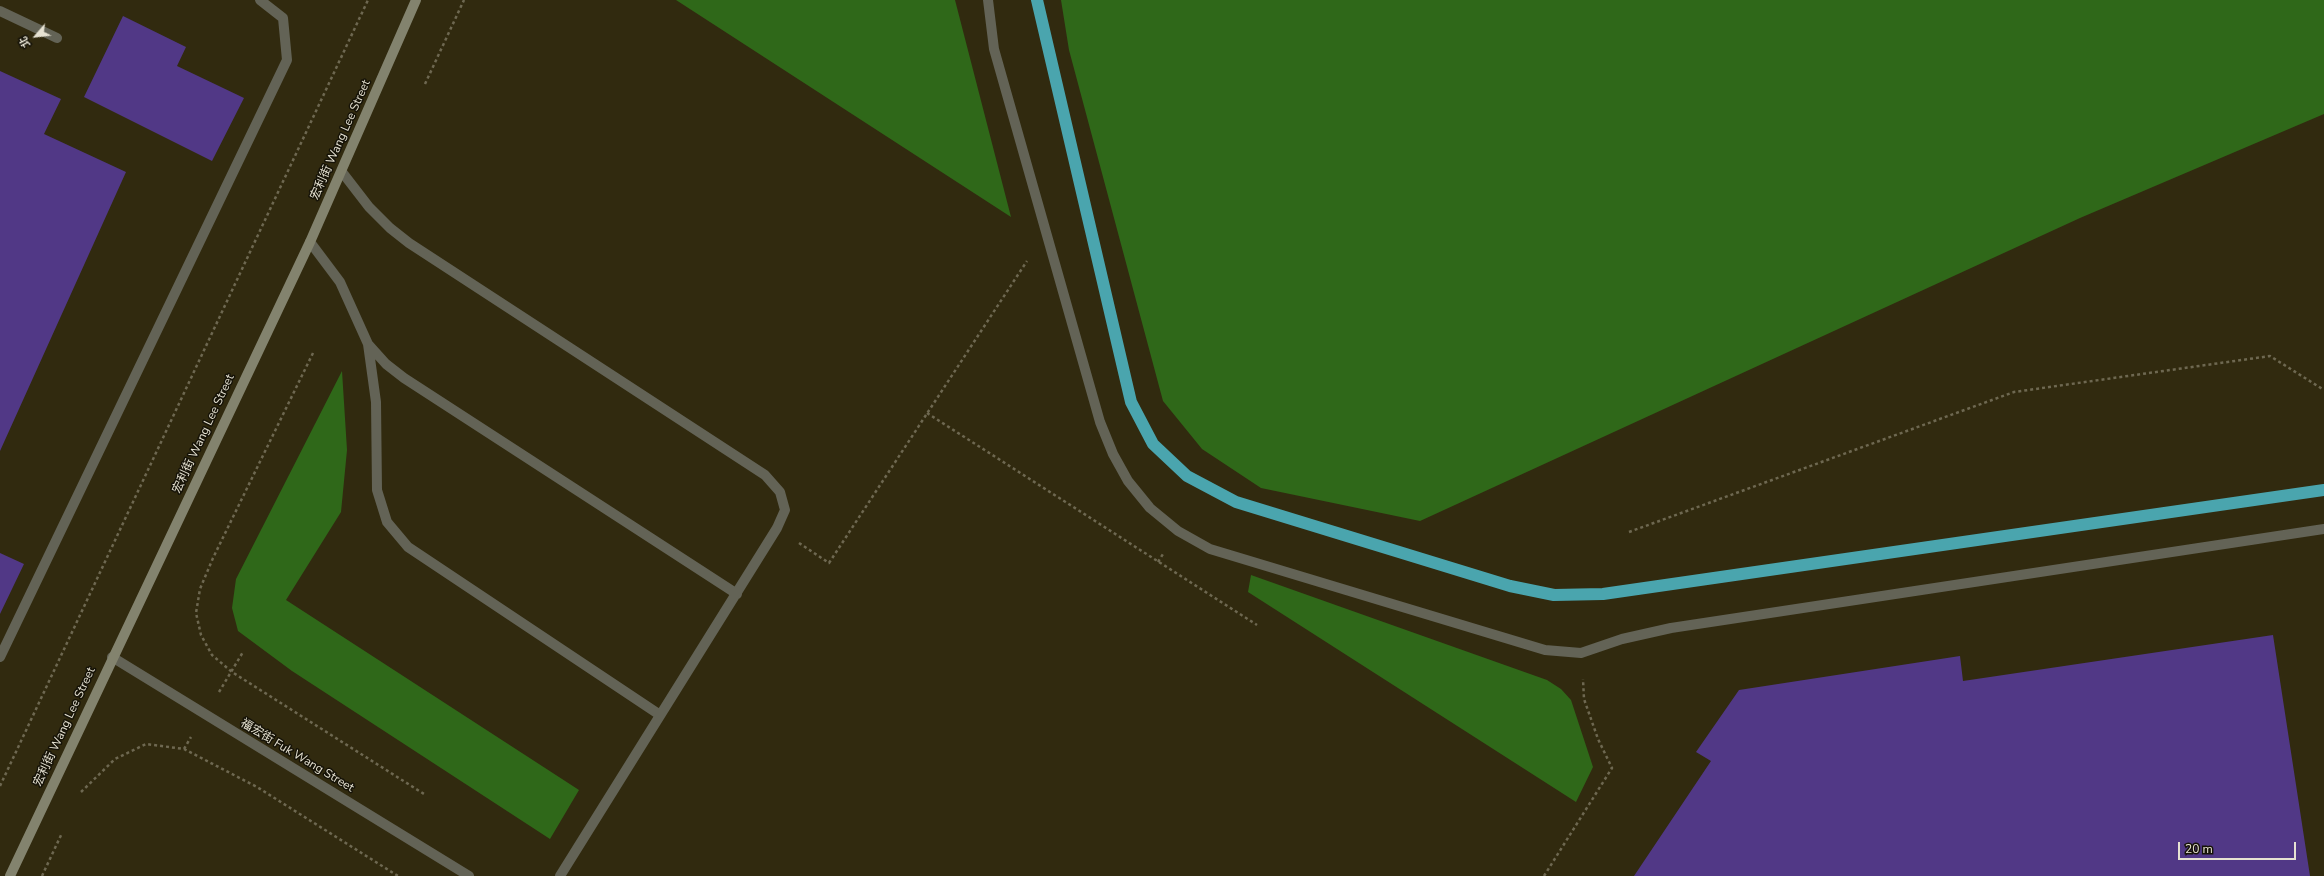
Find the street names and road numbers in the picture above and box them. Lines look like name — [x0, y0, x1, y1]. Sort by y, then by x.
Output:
street label: 宏利街 Wang Lee Street — [308, 78, 374, 202]
street label: 宏利街 Wang Lee Street — [170, 372, 238, 496]
street label: 宏利街 Wang Lee Street — [31, 665, 99, 789]
street label: 福宏街 Fuk Wang Street — [238, 716, 356, 796]

